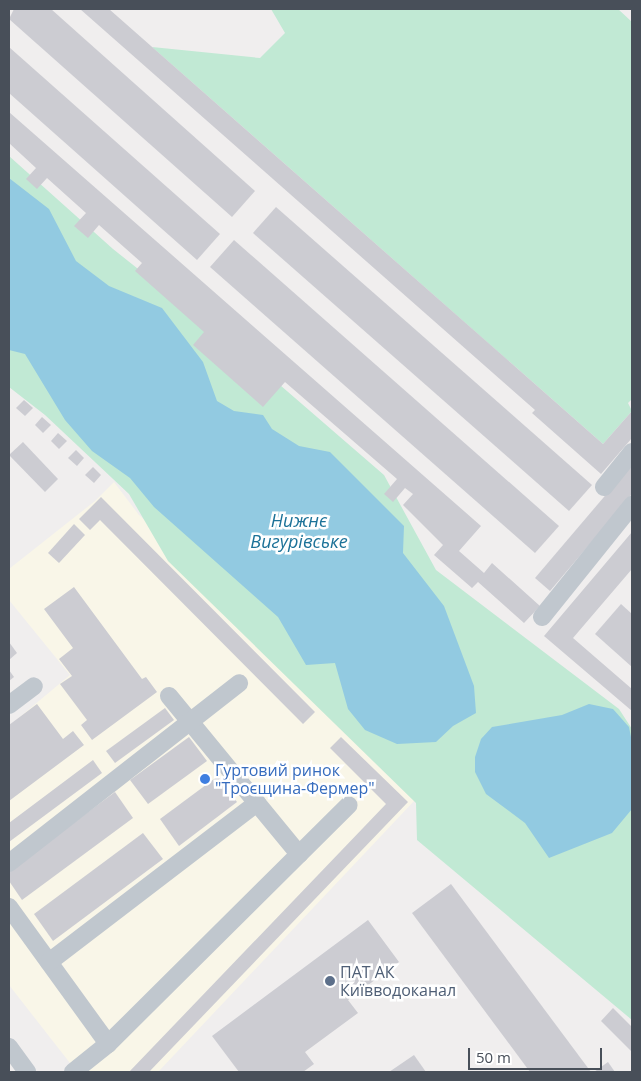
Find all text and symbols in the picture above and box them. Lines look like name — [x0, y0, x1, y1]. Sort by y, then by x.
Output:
water label: Нижнє Вигурівське — [250, 510, 348, 552]
place label: Гуртовий ринок "Троєщина-Фермер" — [215, 760, 375, 798]
marker: Гуртовий ринок "Троєщина-Фермер" — [199, 773, 211, 785]
place label: ПАТ АК Київводоканал — [340, 962, 456, 1000]
marker: ПАТ АК Київводоканал — [324, 975, 336, 987]
scale bar — [471, 1038, 605, 1070]
text: 50 m — [476, 1047, 511, 1067]

